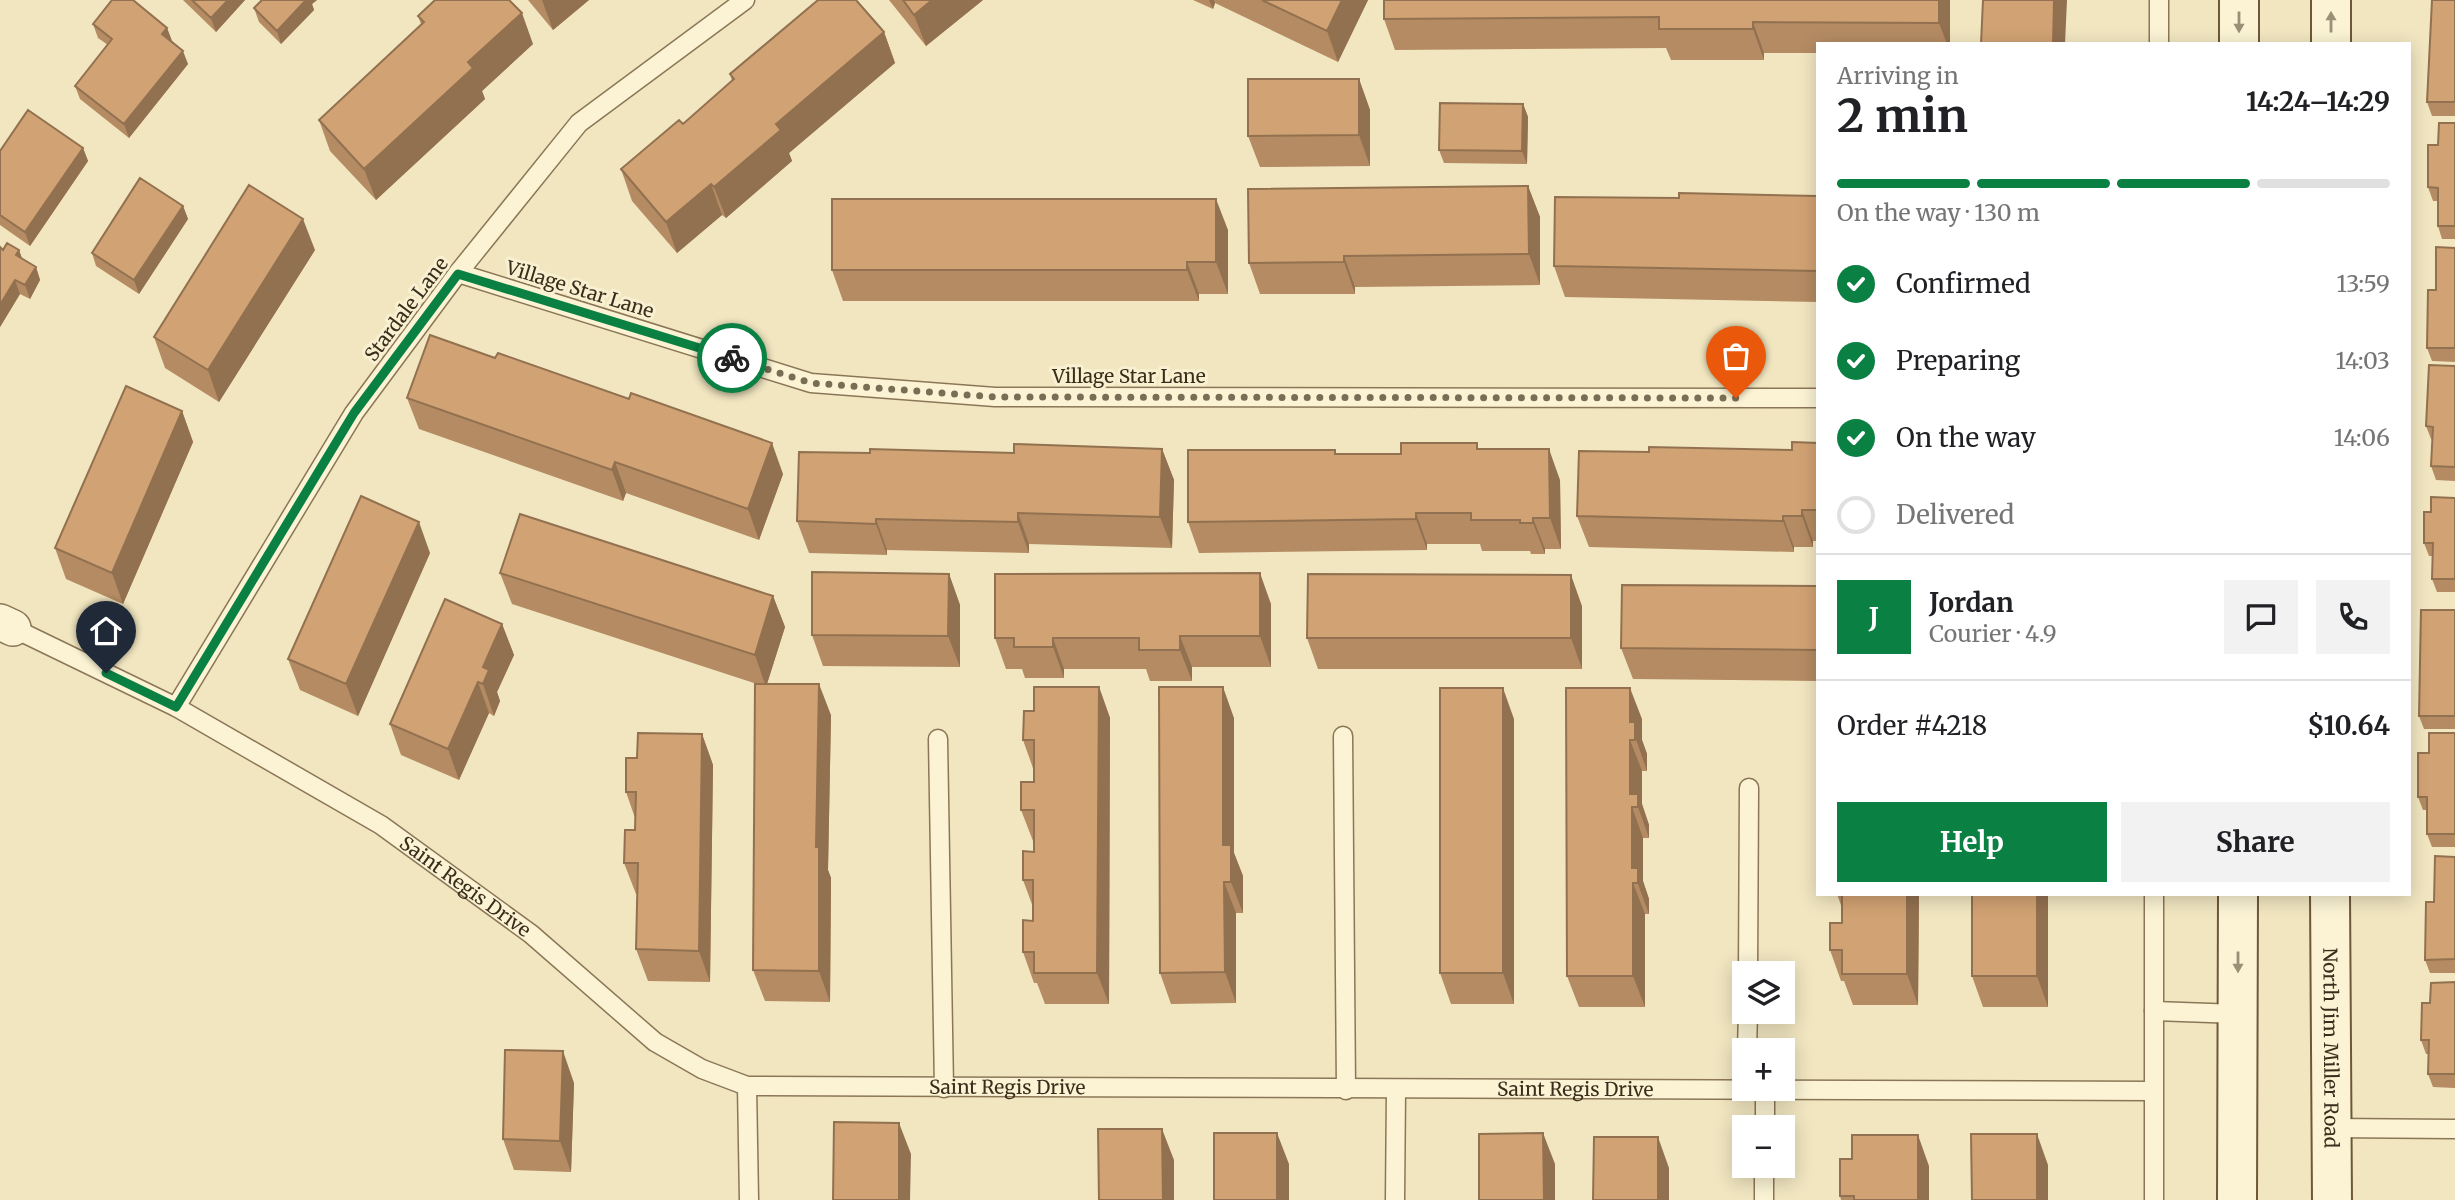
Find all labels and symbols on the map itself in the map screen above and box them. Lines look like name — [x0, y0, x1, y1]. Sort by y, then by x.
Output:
one-way arrow — [2233, 11, 2245, 33]
one-way arrow — [2325, 11, 2337, 33]
street label: Stardale Lane — [359, 252, 453, 366]
street label: Village Star Lane — [502, 255, 657, 323]
courier — [697, 323, 767, 393]
pin — [1706, 326, 1766, 398]
street label: Village Star Lane — [1051, 364, 1206, 388]
pin — [76, 601, 136, 673]
street label: Saint Regis Drive — [395, 831, 536, 942]
street label: North Jim Miller Road — [2318, 948, 2344, 1148]
one-way arrow — [2232, 952, 2244, 974]
street label: Saint Regis Drive — [929, 1075, 1085, 1099]
street label: Saint Regis Drive — [1497, 1077, 1653, 1101]

